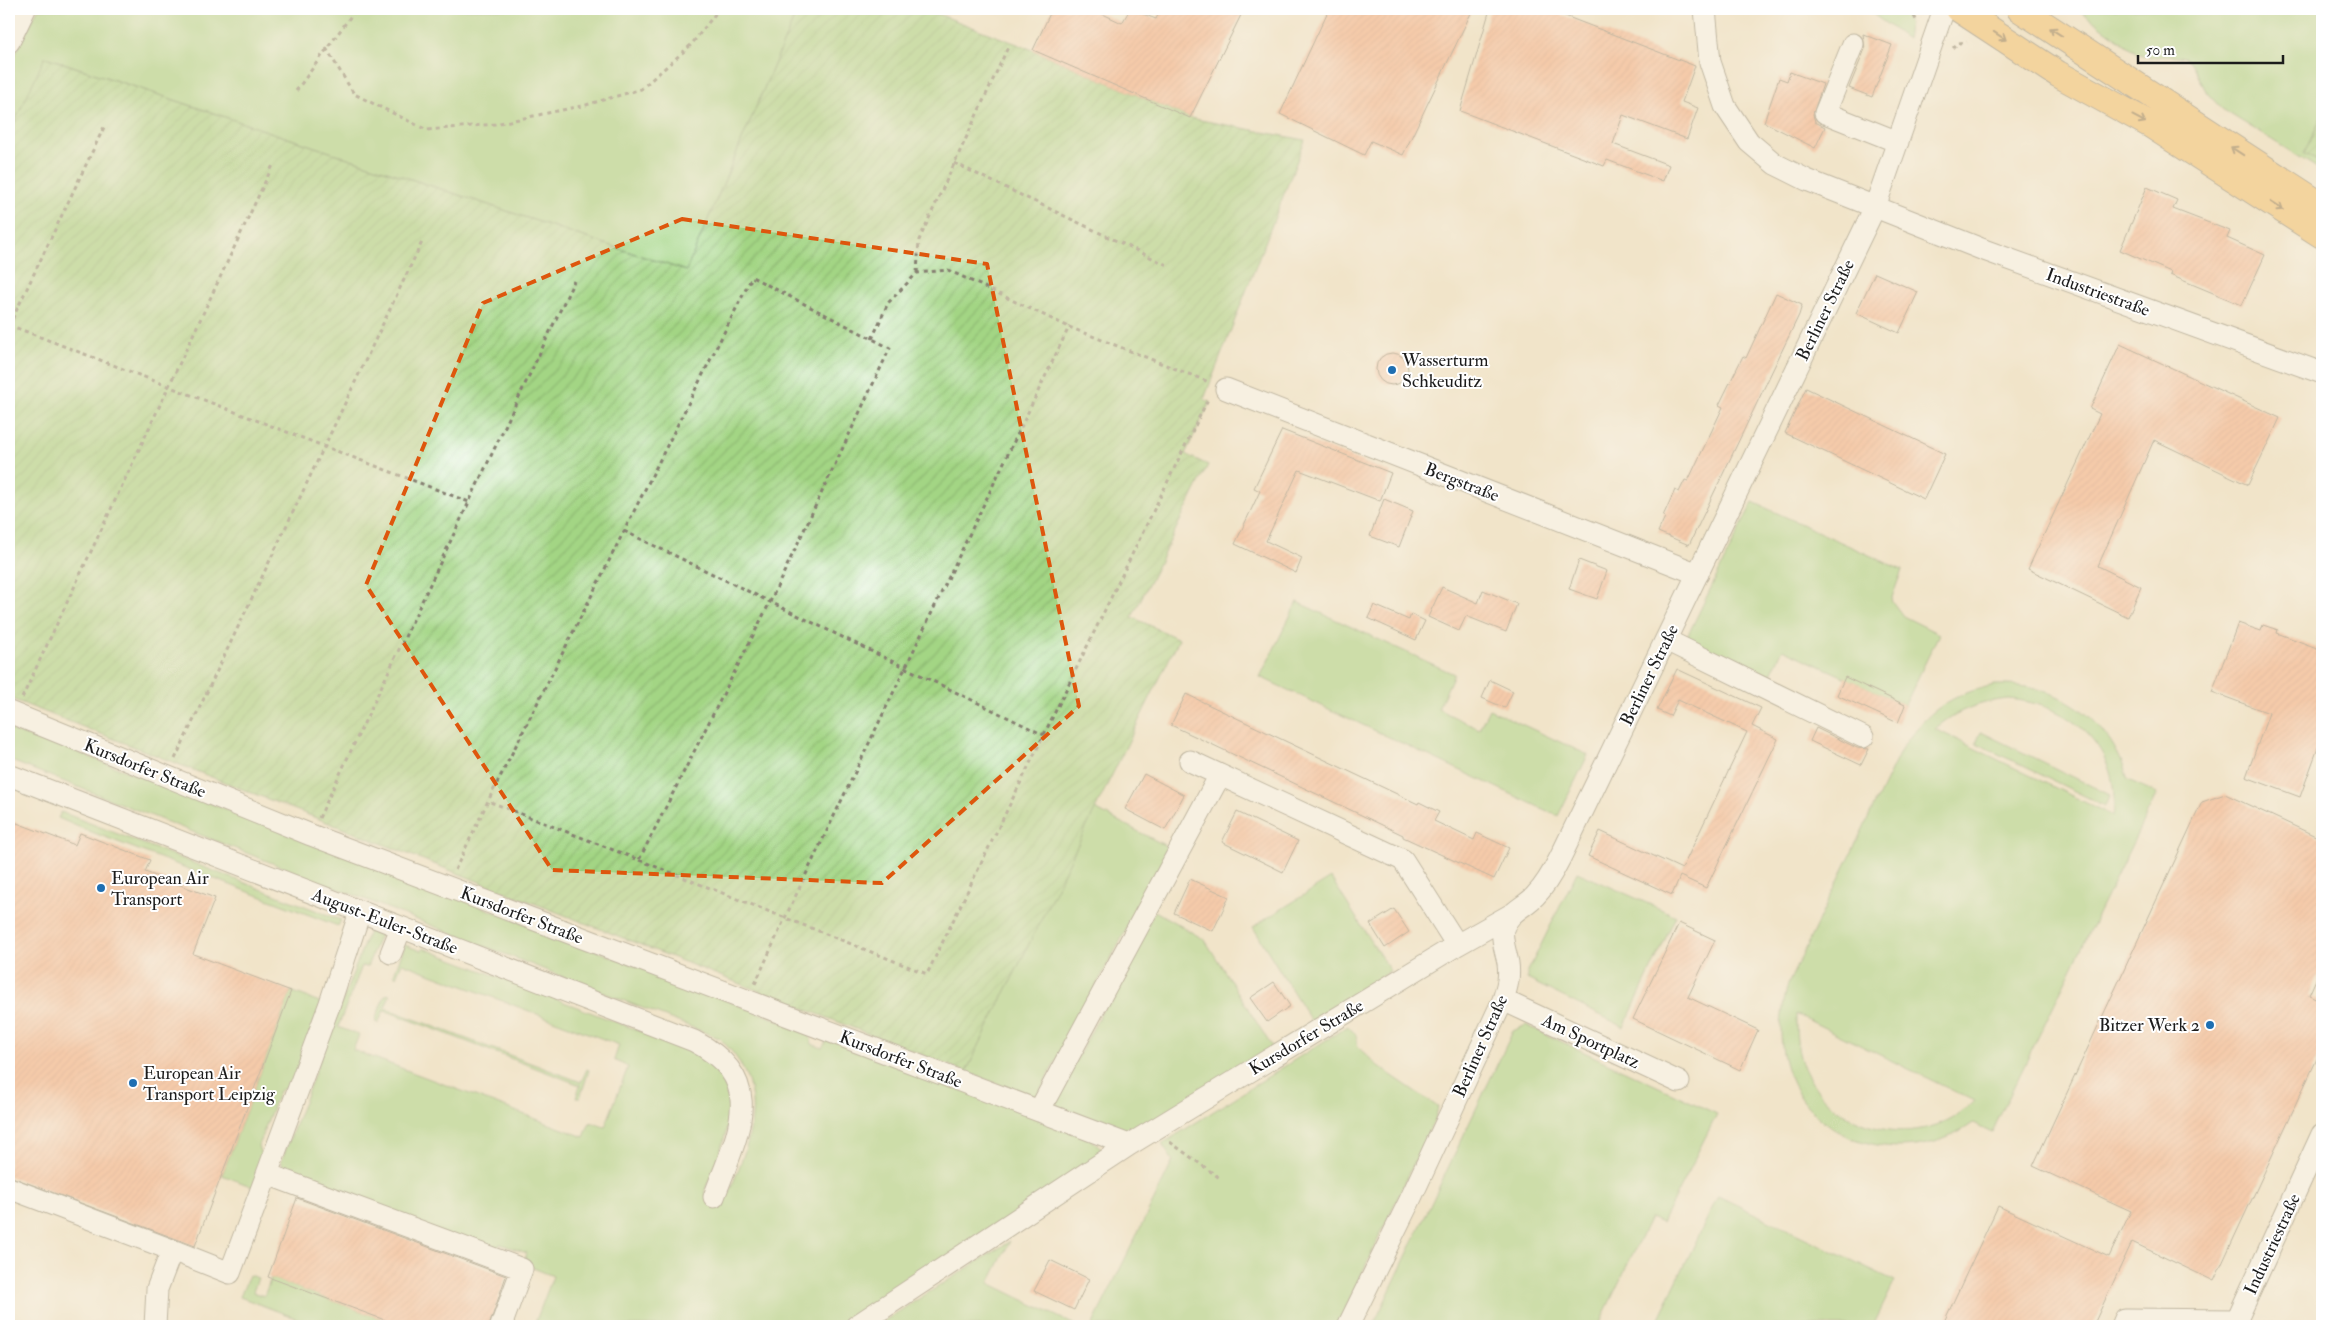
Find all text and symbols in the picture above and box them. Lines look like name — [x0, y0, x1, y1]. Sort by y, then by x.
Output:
one-way arrow — [2050, 27, 2064, 37]
one-way arrow — [1993, 31, 2007, 41]
scale bar — [2138, 32, 2284, 64]
text: 50 m — [2146, 41, 2175, 60]
one-way arrow — [2132, 114, 2146, 124]
one-way arrow — [2231, 146, 2245, 156]
one-way arrow — [2269, 201, 2283, 211]
street label: Berliner Straße — [1791, 255, 1860, 365]
street label: Industriestraße — [2043, 263, 2153, 322]
place label: Wasserturm Schkeuditz — [1401, 349, 1489, 393]
marker: Wasserturm Schkeuditz — [1386, 364, 1398, 376]
street label: Bergstraße — [1421, 458, 1503, 507]
street label: Berliner Straße — [1615, 620, 1684, 730]
street label: Kursdorfer Straße — [80, 734, 210, 804]
place label: European Air Transport — [111, 867, 209, 911]
marker: European Air Transport — [95, 882, 107, 894]
street label: Kursdorfer Straße — [457, 882, 587, 950]
street label: August-Euler-Straße — [308, 883, 461, 960]
street label: Berliner Straße — [1448, 991, 1513, 1101]
street label: Kursdorfer Straße — [1245, 994, 1368, 1081]
street label: Am Sportplatz — [1537, 1008, 1644, 1074]
place label: Bitzer Werk 2 — [2099, 1014, 2200, 1037]
marker: Bitzer Werk 2 — [2204, 1019, 2216, 1031]
street label: Kursdorfer Straße — [836, 1026, 966, 1094]
place label: European Air Transport Leipzig — [143, 1062, 276, 1106]
marker: European Air Transport Leipzig — [127, 1077, 139, 1089]
street label: Industriestraße — [2239, 1190, 2306, 1298]

